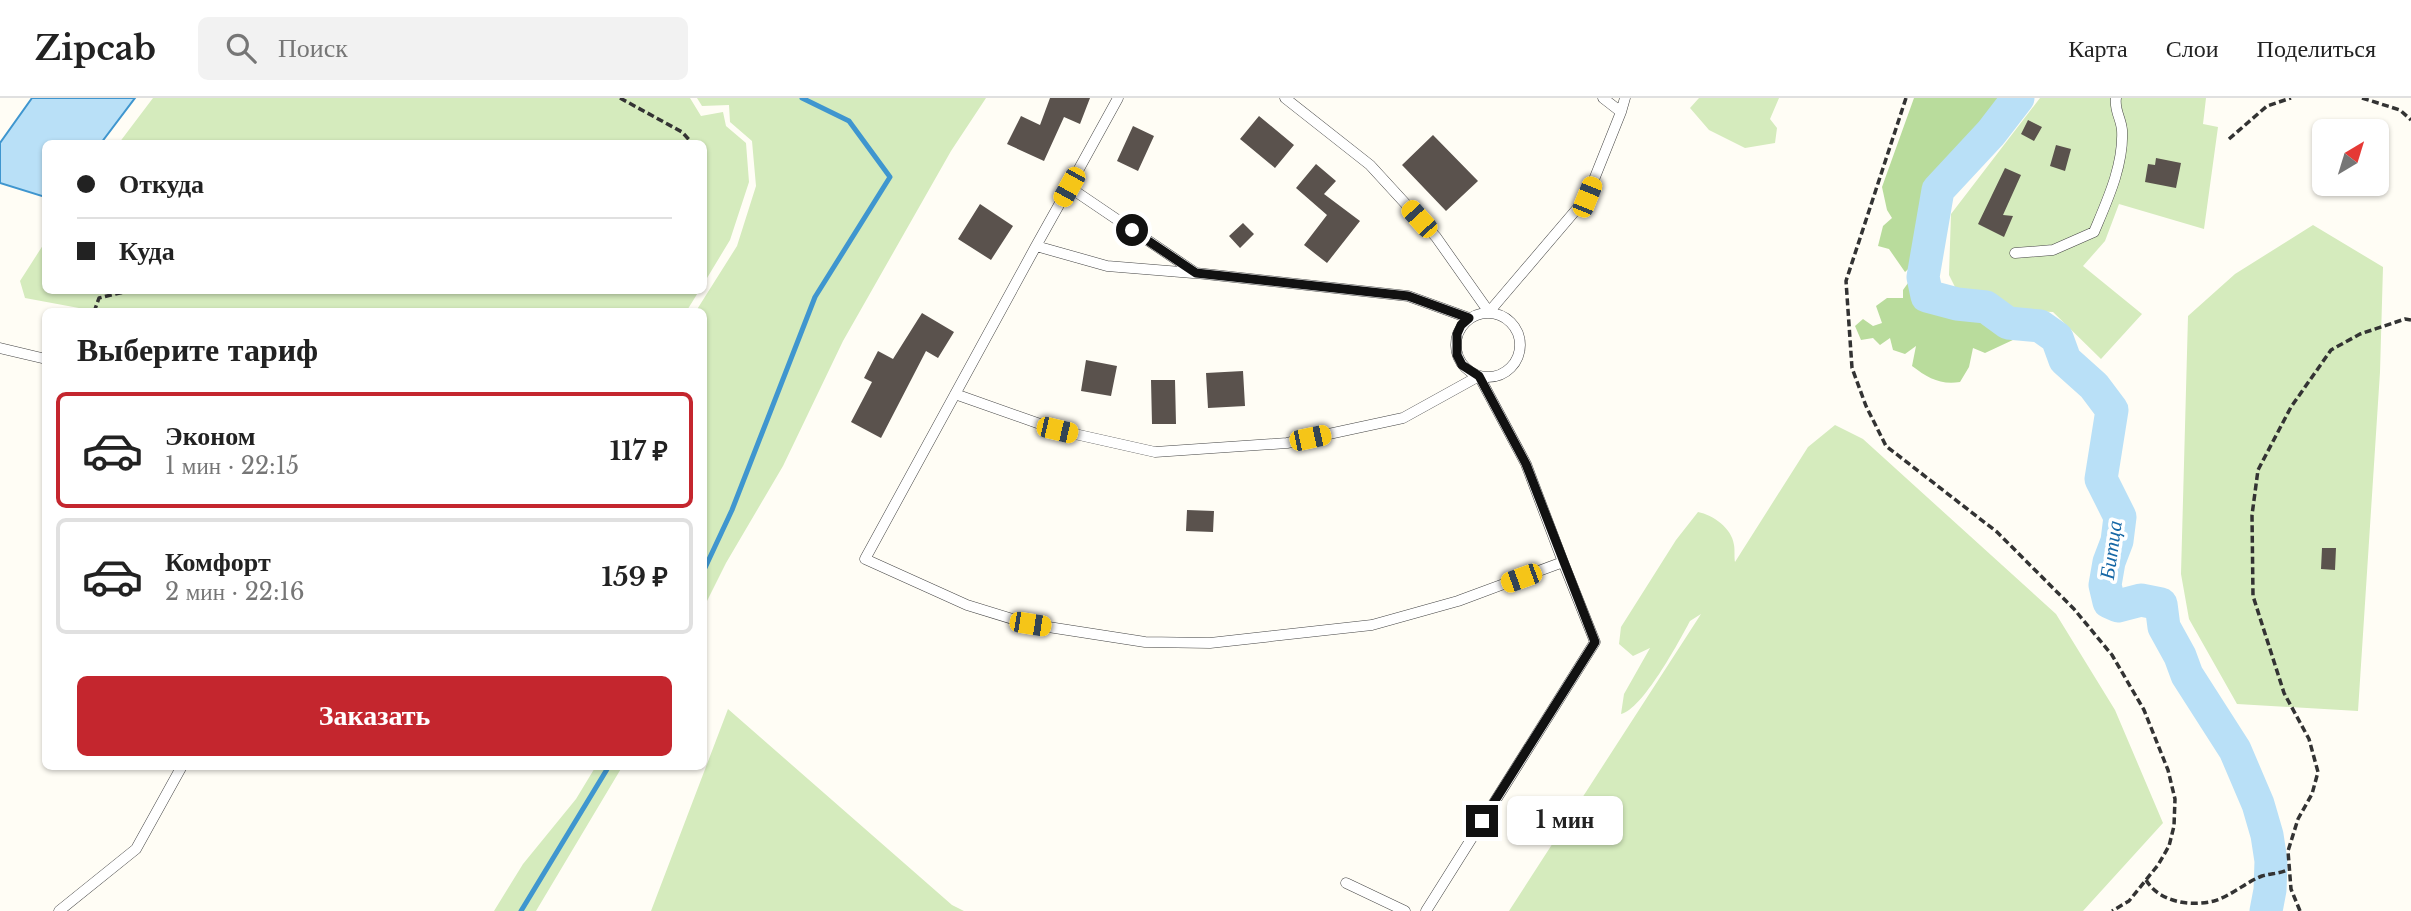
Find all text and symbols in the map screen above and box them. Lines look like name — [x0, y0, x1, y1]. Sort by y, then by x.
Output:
search box — [198, 17, 688, 80]
text: Zipcab — [35, 28, 156, 69]
icon: search — [222, 29, 260, 67]
text: Поиск — [278, 32, 348, 64]
text: Карта — [2068, 34, 2128, 63]
text: Слои — [2166, 34, 2219, 63]
text: Поделиться — [2257, 34, 2376, 63]
north arrow — [2312, 119, 2389, 196]
map controls — [2312, 119, 2389, 196]
car — [1050, 164, 1089, 210]
text: Откуда — [119, 168, 204, 200]
car — [1570, 174, 1605, 220]
car — [1398, 196, 1441, 242]
route start — [1116, 214, 1148, 246]
text: Куда — [119, 235, 175, 267]
text: Выберите тариф — [77, 330, 318, 370]
car — [1035, 415, 1080, 445]
icon: car — [81, 419, 144, 482]
text: Эконом — [165, 420, 255, 452]
car — [1288, 423, 1333, 453]
text: 117 ₽ — [610, 435, 668, 467]
text: 1 мин · 22:15 — [165, 452, 299, 480]
water label: Битца — [2094, 519, 2128, 582]
icon: car — [81, 545, 144, 608]
text: Комфорт — [165, 546, 271, 578]
text: 159 ₽ — [602, 561, 668, 593]
car — [1498, 561, 1545, 595]
text: 2 мин · 22:16 — [165, 578, 305, 606]
car — [1008, 610, 1053, 638]
button: Заказать — [77, 676, 672, 756]
callout: 1 мин — [1506, 796, 1622, 846]
route end — [1466, 805, 1498, 837]
text: 1 мин — [1536, 806, 1594, 834]

